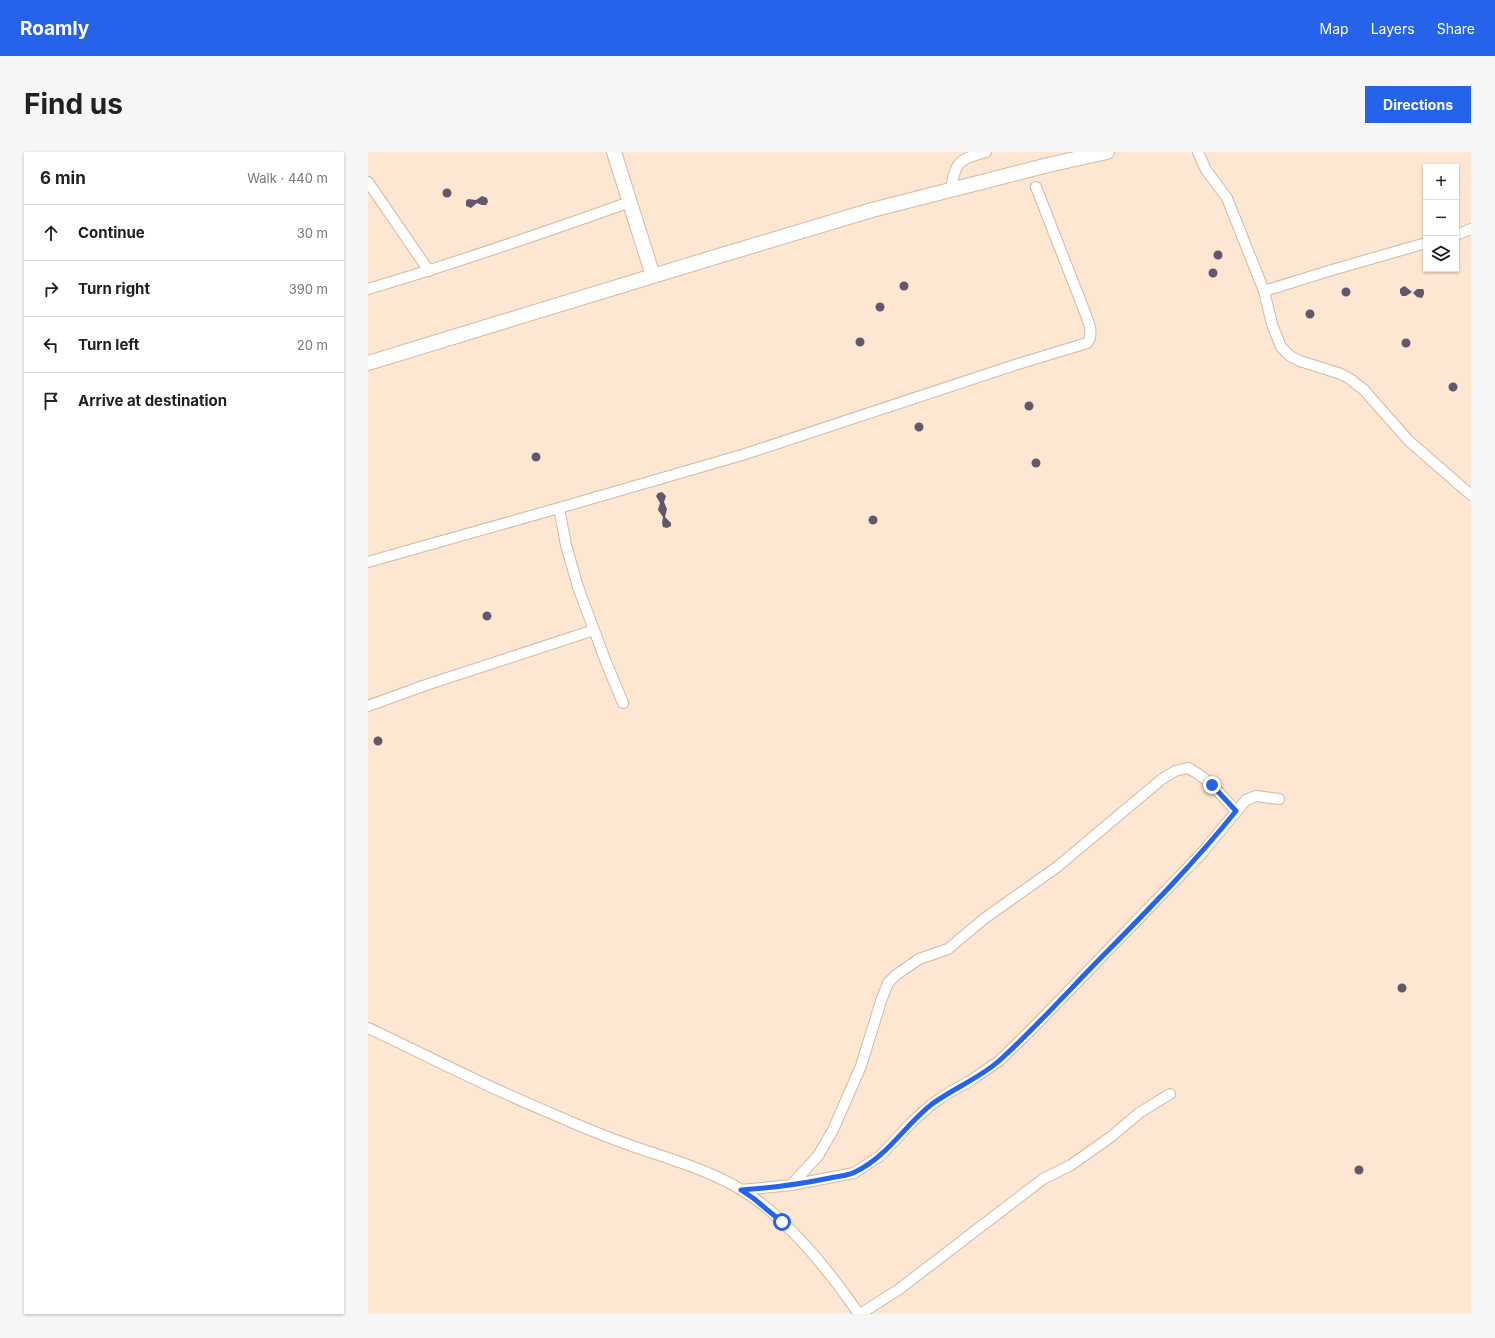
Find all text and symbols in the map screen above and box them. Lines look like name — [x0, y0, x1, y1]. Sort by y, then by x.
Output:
text: Roamly — [20, 17, 89, 40]
text: Map — [1320, 20, 1349, 37]
text: Layers — [1371, 20, 1415, 37]
text: Share — [1437, 20, 1475, 37]
button: Directions — [1365, 86, 1471, 123]
text: Find us — [24, 87, 123, 121]
map controls — [1423, 164, 1459, 272]
button: + — [1423, 164, 1459, 200]
text: 6 min — [40, 168, 86, 188]
text: Walk · 440 m — [247, 170, 328, 186]
button: − — [1423, 200, 1459, 236]
icon: ahead — [40, 222, 62, 244]
text: Continue — [78, 223, 145, 242]
text: 30 m — [297, 225, 328, 241]
button: layers — [1423, 236, 1459, 272]
icon: right — [40, 278, 62, 300]
text: Turn right — [78, 279, 150, 298]
text: 390 m — [289, 281, 328, 297]
icon: left — [40, 334, 62, 356]
text: Turn left — [78, 335, 139, 354]
text: 20 m — [297, 337, 328, 353]
icon: arrive — [40, 390, 62, 412]
text: Arrive at destination — [78, 391, 227, 410]
route end — [1203, 776, 1221, 794]
route start — [773, 1213, 791, 1231]

